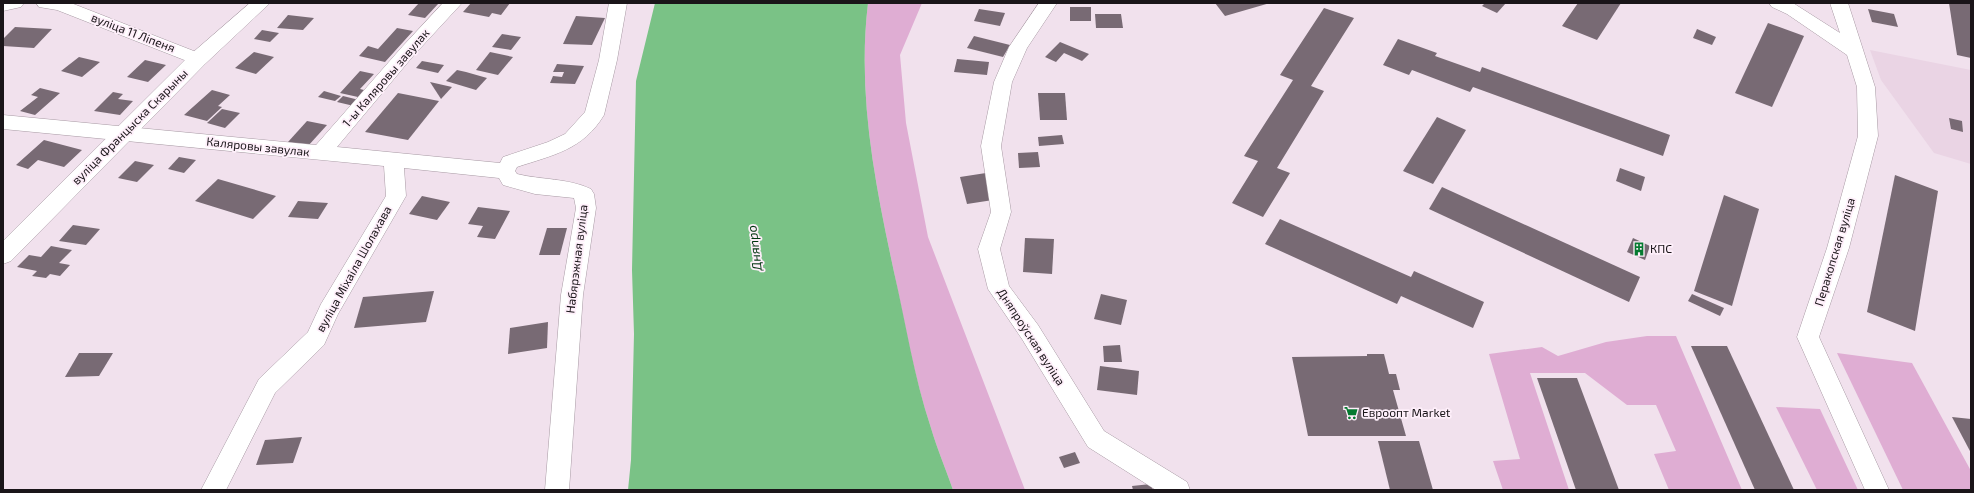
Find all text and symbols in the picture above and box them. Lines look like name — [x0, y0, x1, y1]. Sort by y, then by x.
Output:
street label: вуліца 11 Ліпеня — [89, 10, 177, 55]
street label: 1-ы Каляровы завулак — [339, 25, 433, 130]
street label: вуліца Францыска Скарыны — [69, 66, 191, 188]
street label: Каляровы завулак — [206, 134, 311, 159]
street label: Перакопская вуліца — [1811, 196, 1858, 308]
street label: вуліца Міхаіла Шолахава — [313, 203, 395, 334]
street label: Набярэжная вуліца — [562, 204, 591, 314]
water label: Дняпро — [743, 224, 765, 273]
building icon: КПС — [1631, 241, 1647, 257]
place label: КПС — [1650, 241, 1672, 255]
street label: Дняпроўская вуліца — [994, 285, 1068, 388]
supermarket icon: Евроопт Market — [1343, 405, 1359, 421]
place label: Евроопт Market — [1362, 405, 1451, 419]

